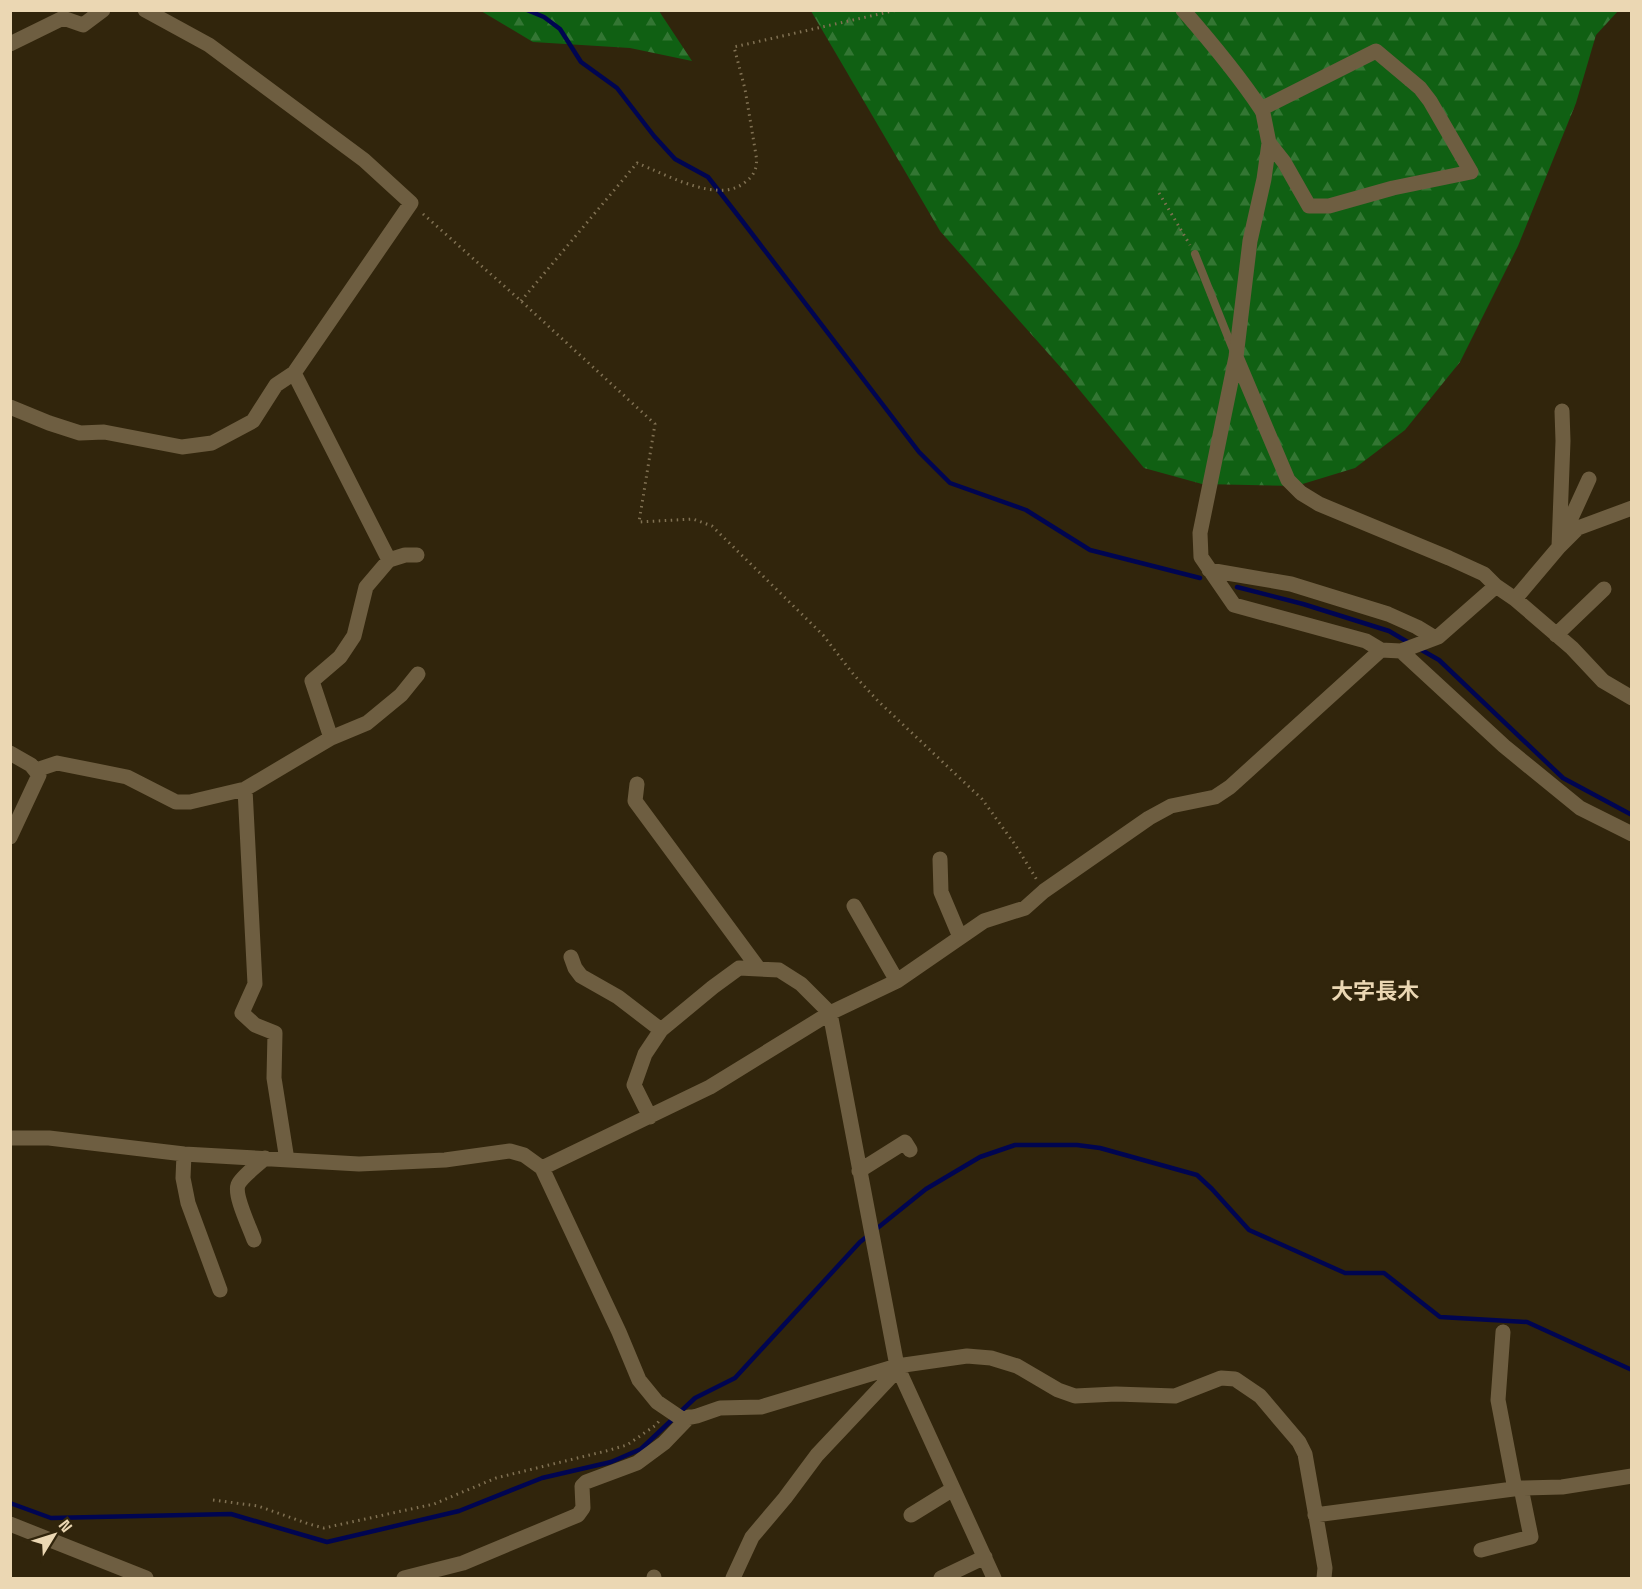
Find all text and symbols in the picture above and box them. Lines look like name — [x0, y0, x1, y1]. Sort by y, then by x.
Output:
district label: 大字長木 — [1331, 977, 1419, 1005]
north arrow — [24, 1505, 84, 1565]
text: N — [54, 1515, 77, 1537]

